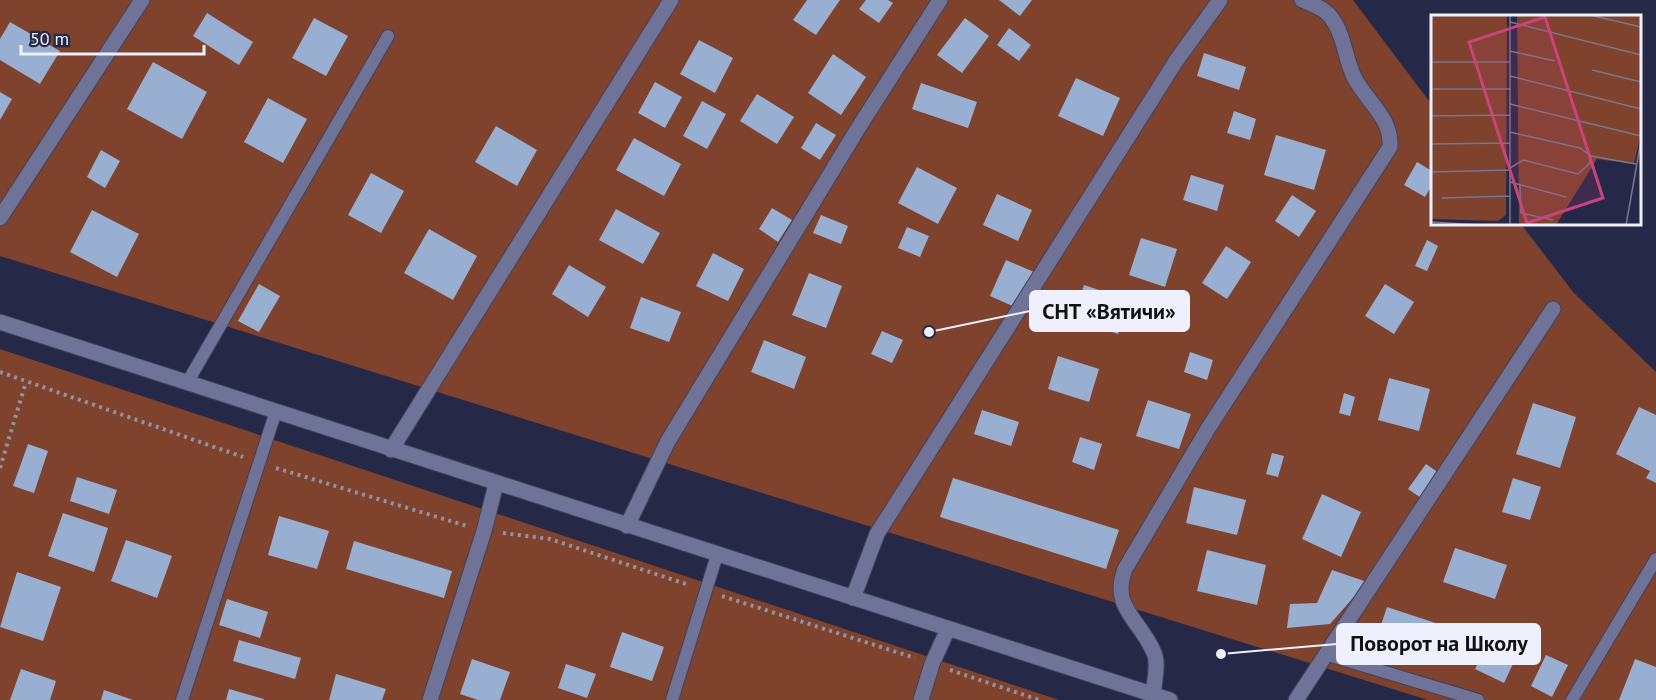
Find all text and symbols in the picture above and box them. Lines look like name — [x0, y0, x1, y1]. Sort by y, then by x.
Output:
inset map — [1431, 15, 1641, 225]
scale bar — [21, 18, 204, 56]
text: 50 m — [30, 27, 69, 50]
callout: СНТ «Вятичи» — [1030, 291, 1189, 331]
text: СНТ «Вятичи» — [1042, 297, 1176, 325]
callout: Поворот на Школу — [1337, 624, 1540, 664]
text: Поворот на Школу — [1350, 629, 1528, 657]

